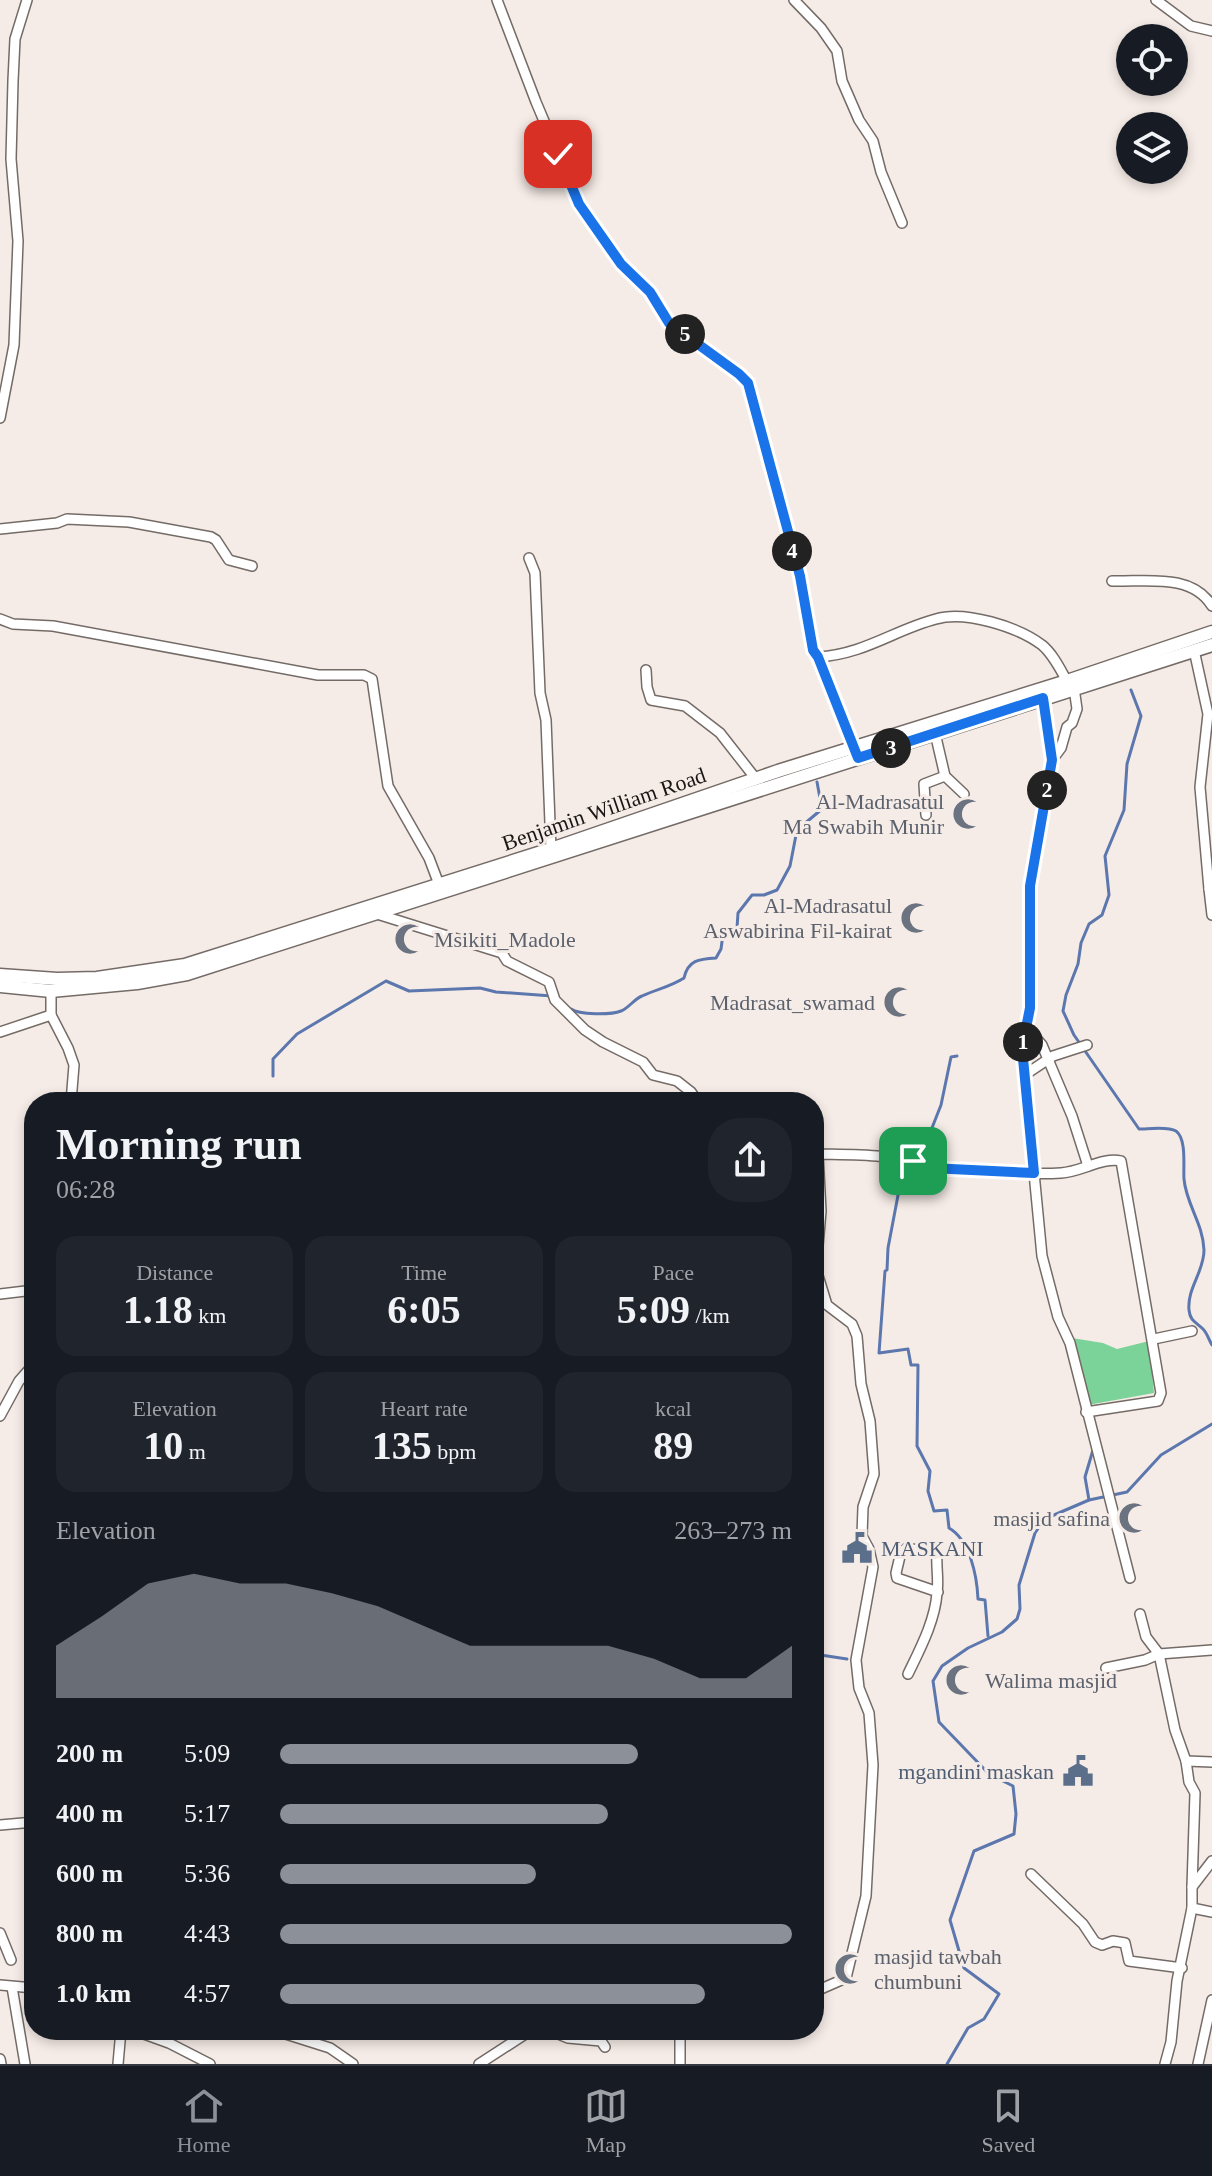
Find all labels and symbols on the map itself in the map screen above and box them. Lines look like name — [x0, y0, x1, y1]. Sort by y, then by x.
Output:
pin — [524, 120, 592, 188]
pin: 5 — [665, 314, 705, 354]
pin: 4 — [772, 531, 812, 571]
pin: 3 — [871, 728, 911, 768]
street label: Benjamin William Road — [499, 762, 709, 856]
pin: 2 — [1027, 770, 1067, 810]
place label: Al-Madrasatul Ma Swabih Munir — [783, 789, 945, 839]
mosque icon: Al-Madrasatul Ma Swabih Munir — [951, 797, 985, 831]
place label: Al-Madrasatul Aswabirina Fil-kairat — [703, 893, 892, 943]
mosque icon: Al-Madrasatul Aswabirina Fil-kairat — [899, 901, 933, 935]
mosque icon: Msikiti_Madole — [393, 922, 427, 956]
place label: Msikiti_Madole — [434, 927, 576, 952]
mosque icon: Madrasat_swamad — [882, 985, 916, 1019]
place label: Madrasat_swamad — [710, 990, 875, 1015]
pin: 1 — [1003, 1022, 1043, 1062]
pin — [879, 1127, 947, 1195]
mosque icon: masjid safina — [1117, 1501, 1151, 1535]
place label: masjid safina — [993, 1506, 1110, 1531]
public building icon: MASKANI — [840, 1531, 874, 1565]
place label: MASKANI — [881, 1536, 984, 1561]
mosque icon: Walima masjid — [944, 1663, 978, 1697]
place label: Walima masjid — [985, 1668, 1117, 1693]
public building icon: mgandini maskan — [1061, 1754, 1095, 1788]
place label: mgandini maskan — [898, 1759, 1054, 1784]
place label: masjid tawbah chumbuni — [874, 1944, 1002, 1994]
mosque icon: masjid tawbah chumbuni — [833, 1952, 867, 1986]

